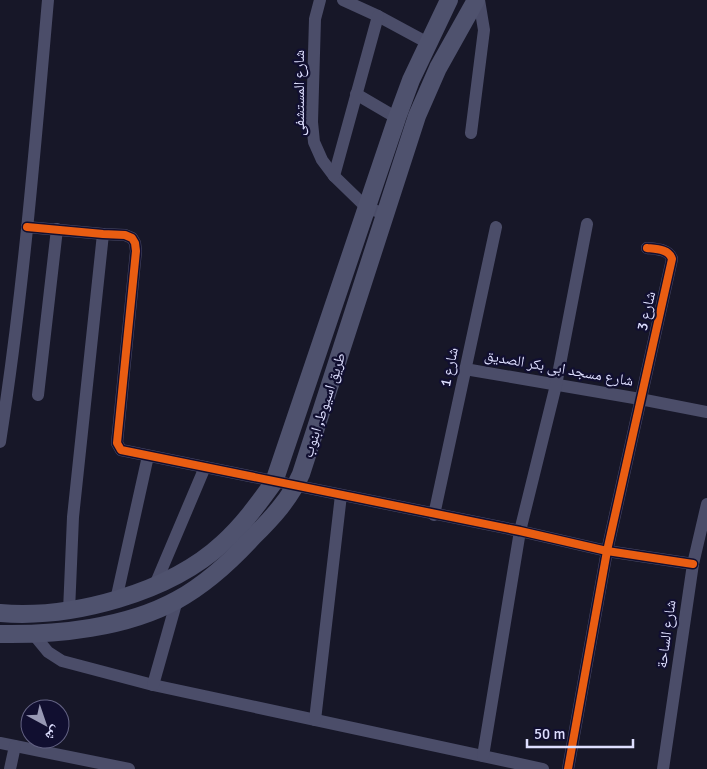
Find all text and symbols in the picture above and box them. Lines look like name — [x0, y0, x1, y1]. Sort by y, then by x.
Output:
street label: شارع المستشفى — [290, 50, 309, 136]
street label: شارع 3 — [633, 289, 660, 333]
street label: شارع 1 — [436, 345, 463, 389]
street label: شارع مسجد ابى بكر الصديق — [483, 346, 635, 391]
street label: طريق اسيوط, ابنوب — [299, 350, 350, 460]
street label: شارع الساحة — [652, 599, 681, 669]
north arrow — [20, 699, 70, 749]
scale bar — [527, 716, 633, 748]
text: ش — [42, 722, 64, 745]
text: 50 m — [534, 725, 565, 743]

